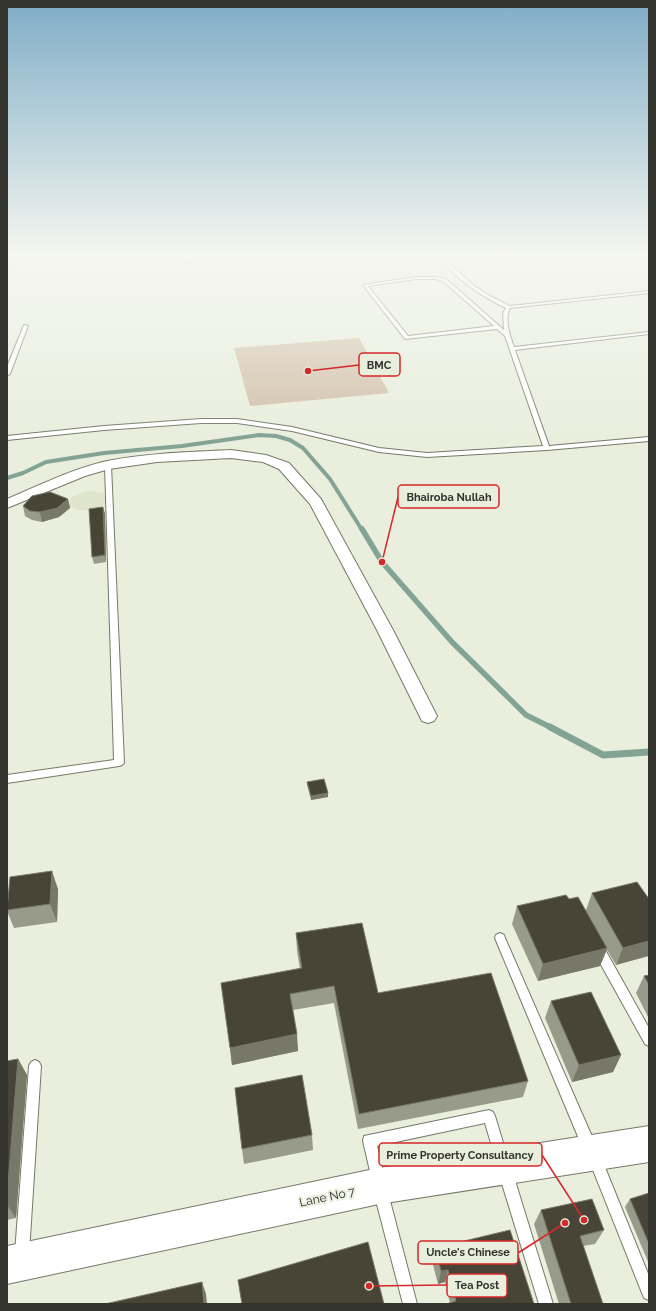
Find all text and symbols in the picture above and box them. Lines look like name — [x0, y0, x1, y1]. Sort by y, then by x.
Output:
callout: BMC — [359, 353, 400, 376]
text: BMC — [367, 359, 392, 372]
callout: Bhairoba Nullah — [398, 485, 499, 508]
text: Bhairoba Nullah — [406, 491, 492, 504]
callout: Prime Property Consultancy — [379, 1143, 542, 1166]
text: Prime Property Consultancy — [386, 1149, 534, 1162]
street label: Lane No 7 — [298, 1184, 357, 1210]
callout: Uncle's Chinese — [418, 1241, 518, 1264]
text: Uncle's Chinese — [426, 1246, 510, 1259]
callout: Tea Post — [447, 1274, 507, 1297]
text: Tea Post — [455, 1279, 500, 1292]

